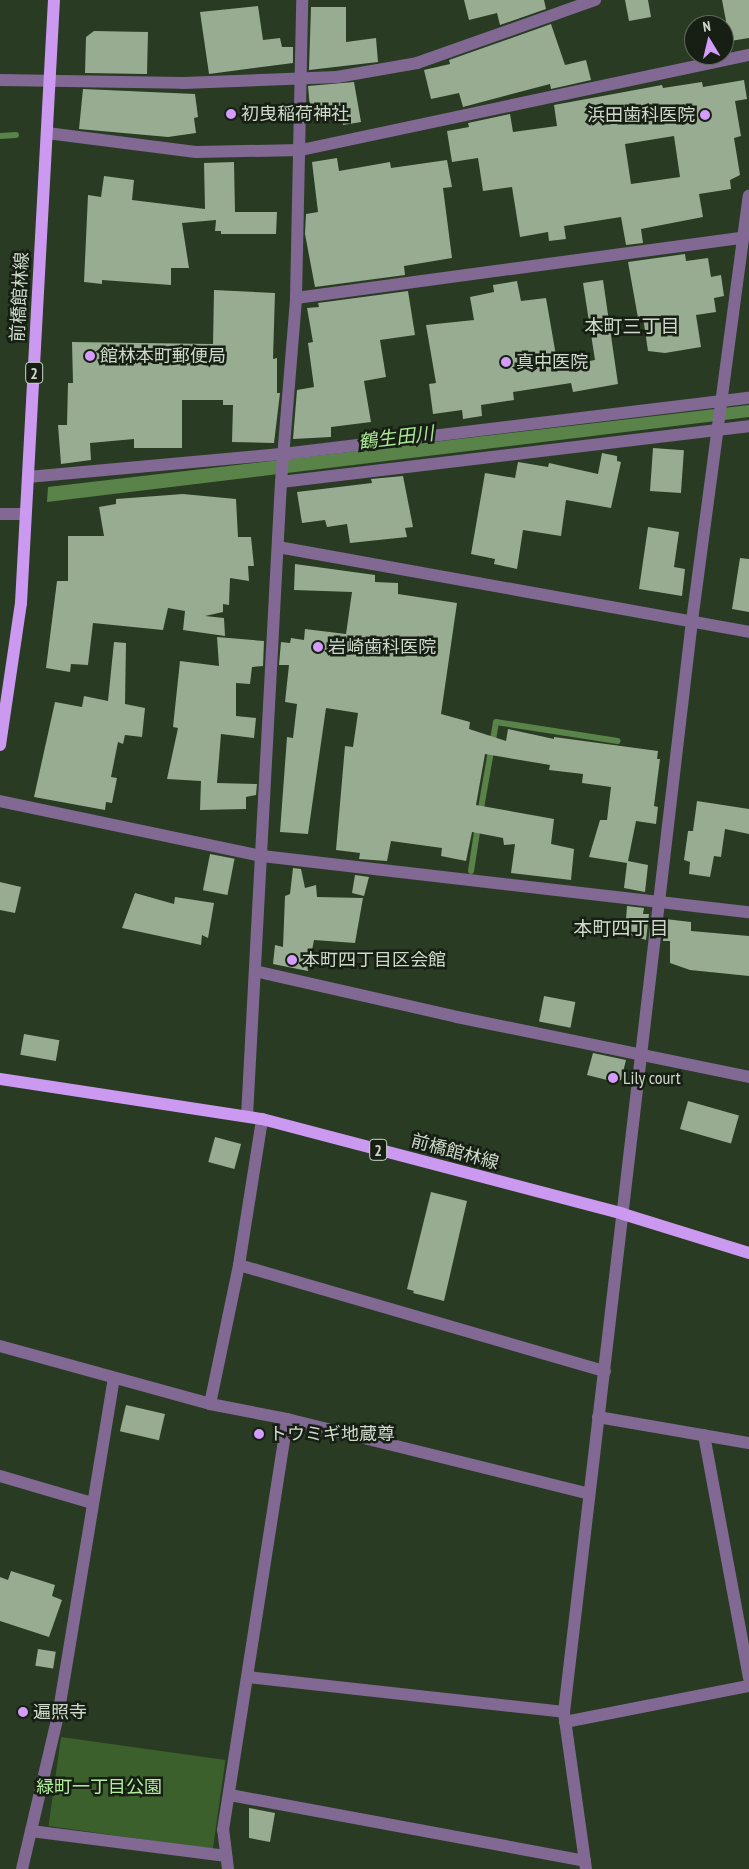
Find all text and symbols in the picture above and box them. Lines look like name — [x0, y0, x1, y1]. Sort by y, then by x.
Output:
north arrow — [684, 15, 734, 65]
text: N — [702, 17, 712, 36]
place label: 初曳稲荷神社 — [241, 103, 349, 125]
place label: 浜田歯科医院 — [587, 104, 695, 126]
marker: 初曳稲荷神社 — [225, 108, 237, 120]
marker: 浜田歯科医院 — [699, 109, 711, 121]
street label: 前橋館林線 — [7, 251, 33, 343]
district label: 本町三丁目 — [585, 316, 679, 338]
place label: 館林本町郵便局 — [100, 345, 226, 367]
marker: 館林本町郵便局 — [84, 350, 96, 362]
place label: 真中医院 — [516, 351, 588, 373]
marker: 真中医院 — [500, 356, 512, 368]
road number: 2 — [24, 359, 44, 386]
water label: 鶴生田川 — [357, 422, 435, 454]
place label: 岩崎歯科医院 — [328, 636, 436, 658]
marker: 岩崎歯科医院 — [312, 641, 324, 653]
district label: 本町四丁目 — [574, 918, 668, 940]
place label: 本町四丁目区会館 — [302, 949, 446, 971]
marker: 本町四丁目区会館 — [286, 954, 298, 966]
place label: Lily court — [623, 1067, 681, 1089]
marker: Lily court — [607, 1072, 619, 1084]
street label: 前橋館林線 — [409, 1130, 501, 1174]
road number: 2 — [368, 1136, 388, 1164]
place label: トウミギ地蔵尊 — [269, 1423, 395, 1445]
marker: トウミギ地蔵尊 — [253, 1428, 265, 1440]
place label: 遍照寺 — [33, 1701, 87, 1723]
marker: 遍照寺 — [17, 1706, 29, 1718]
park label: 緑町一丁目公園 — [36, 1776, 162, 1798]

